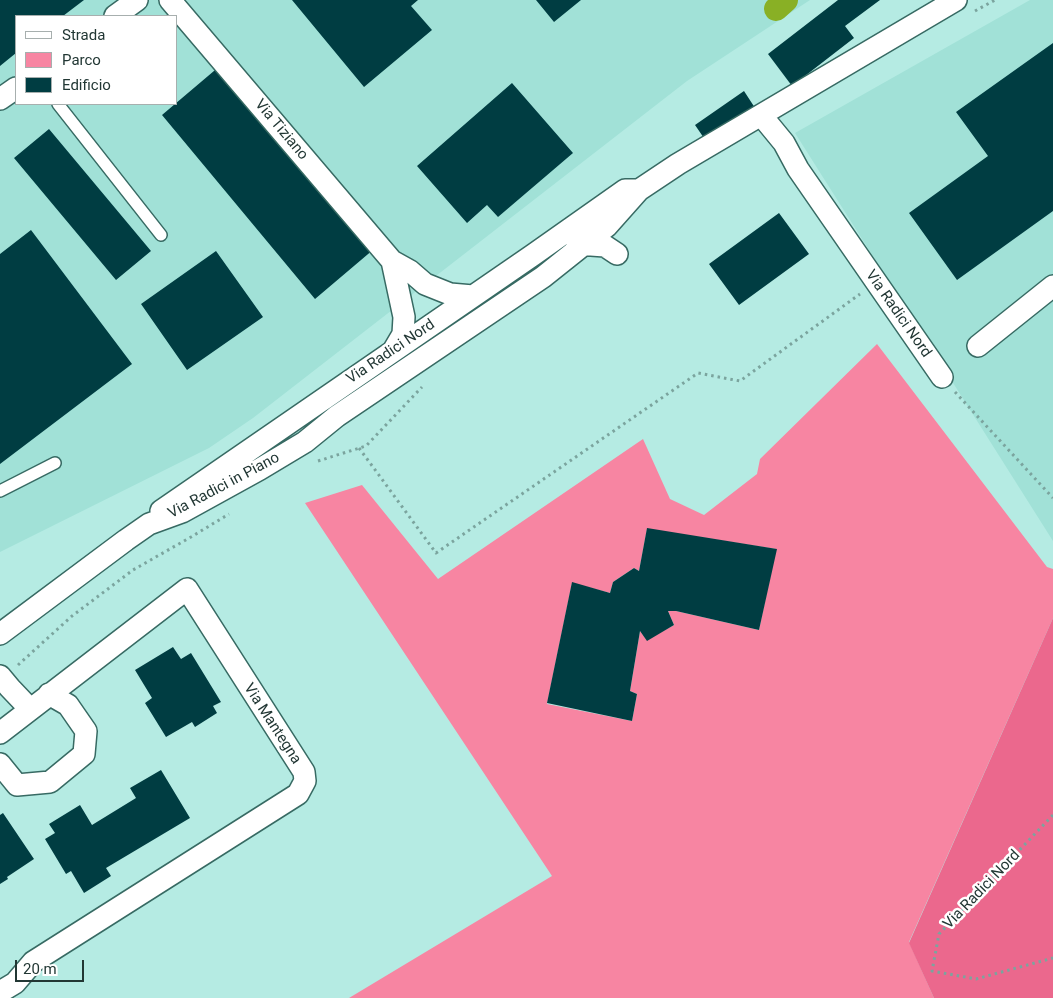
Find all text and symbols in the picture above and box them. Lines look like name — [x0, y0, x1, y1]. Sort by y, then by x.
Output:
legend — [15, 15, 178, 105]
text: Strada — [62, 26, 105, 44]
text: Parco — [62, 51, 101, 69]
text: Edificio — [62, 76, 111, 94]
street label: Via Tiziano — [250, 96, 312, 164]
street label: Via Radici Nord — [861, 267, 935, 361]
street label: Via Radici Nord — [343, 316, 439, 388]
street label: Via Radici in Piano — [165, 449, 283, 523]
street label: Via Mantegna — [239, 680, 305, 768]
street label: Via Radici Nord — [940, 847, 1024, 933]
scale bar — [18, 950, 86, 982]
text: 20 m — [23, 960, 57, 978]

